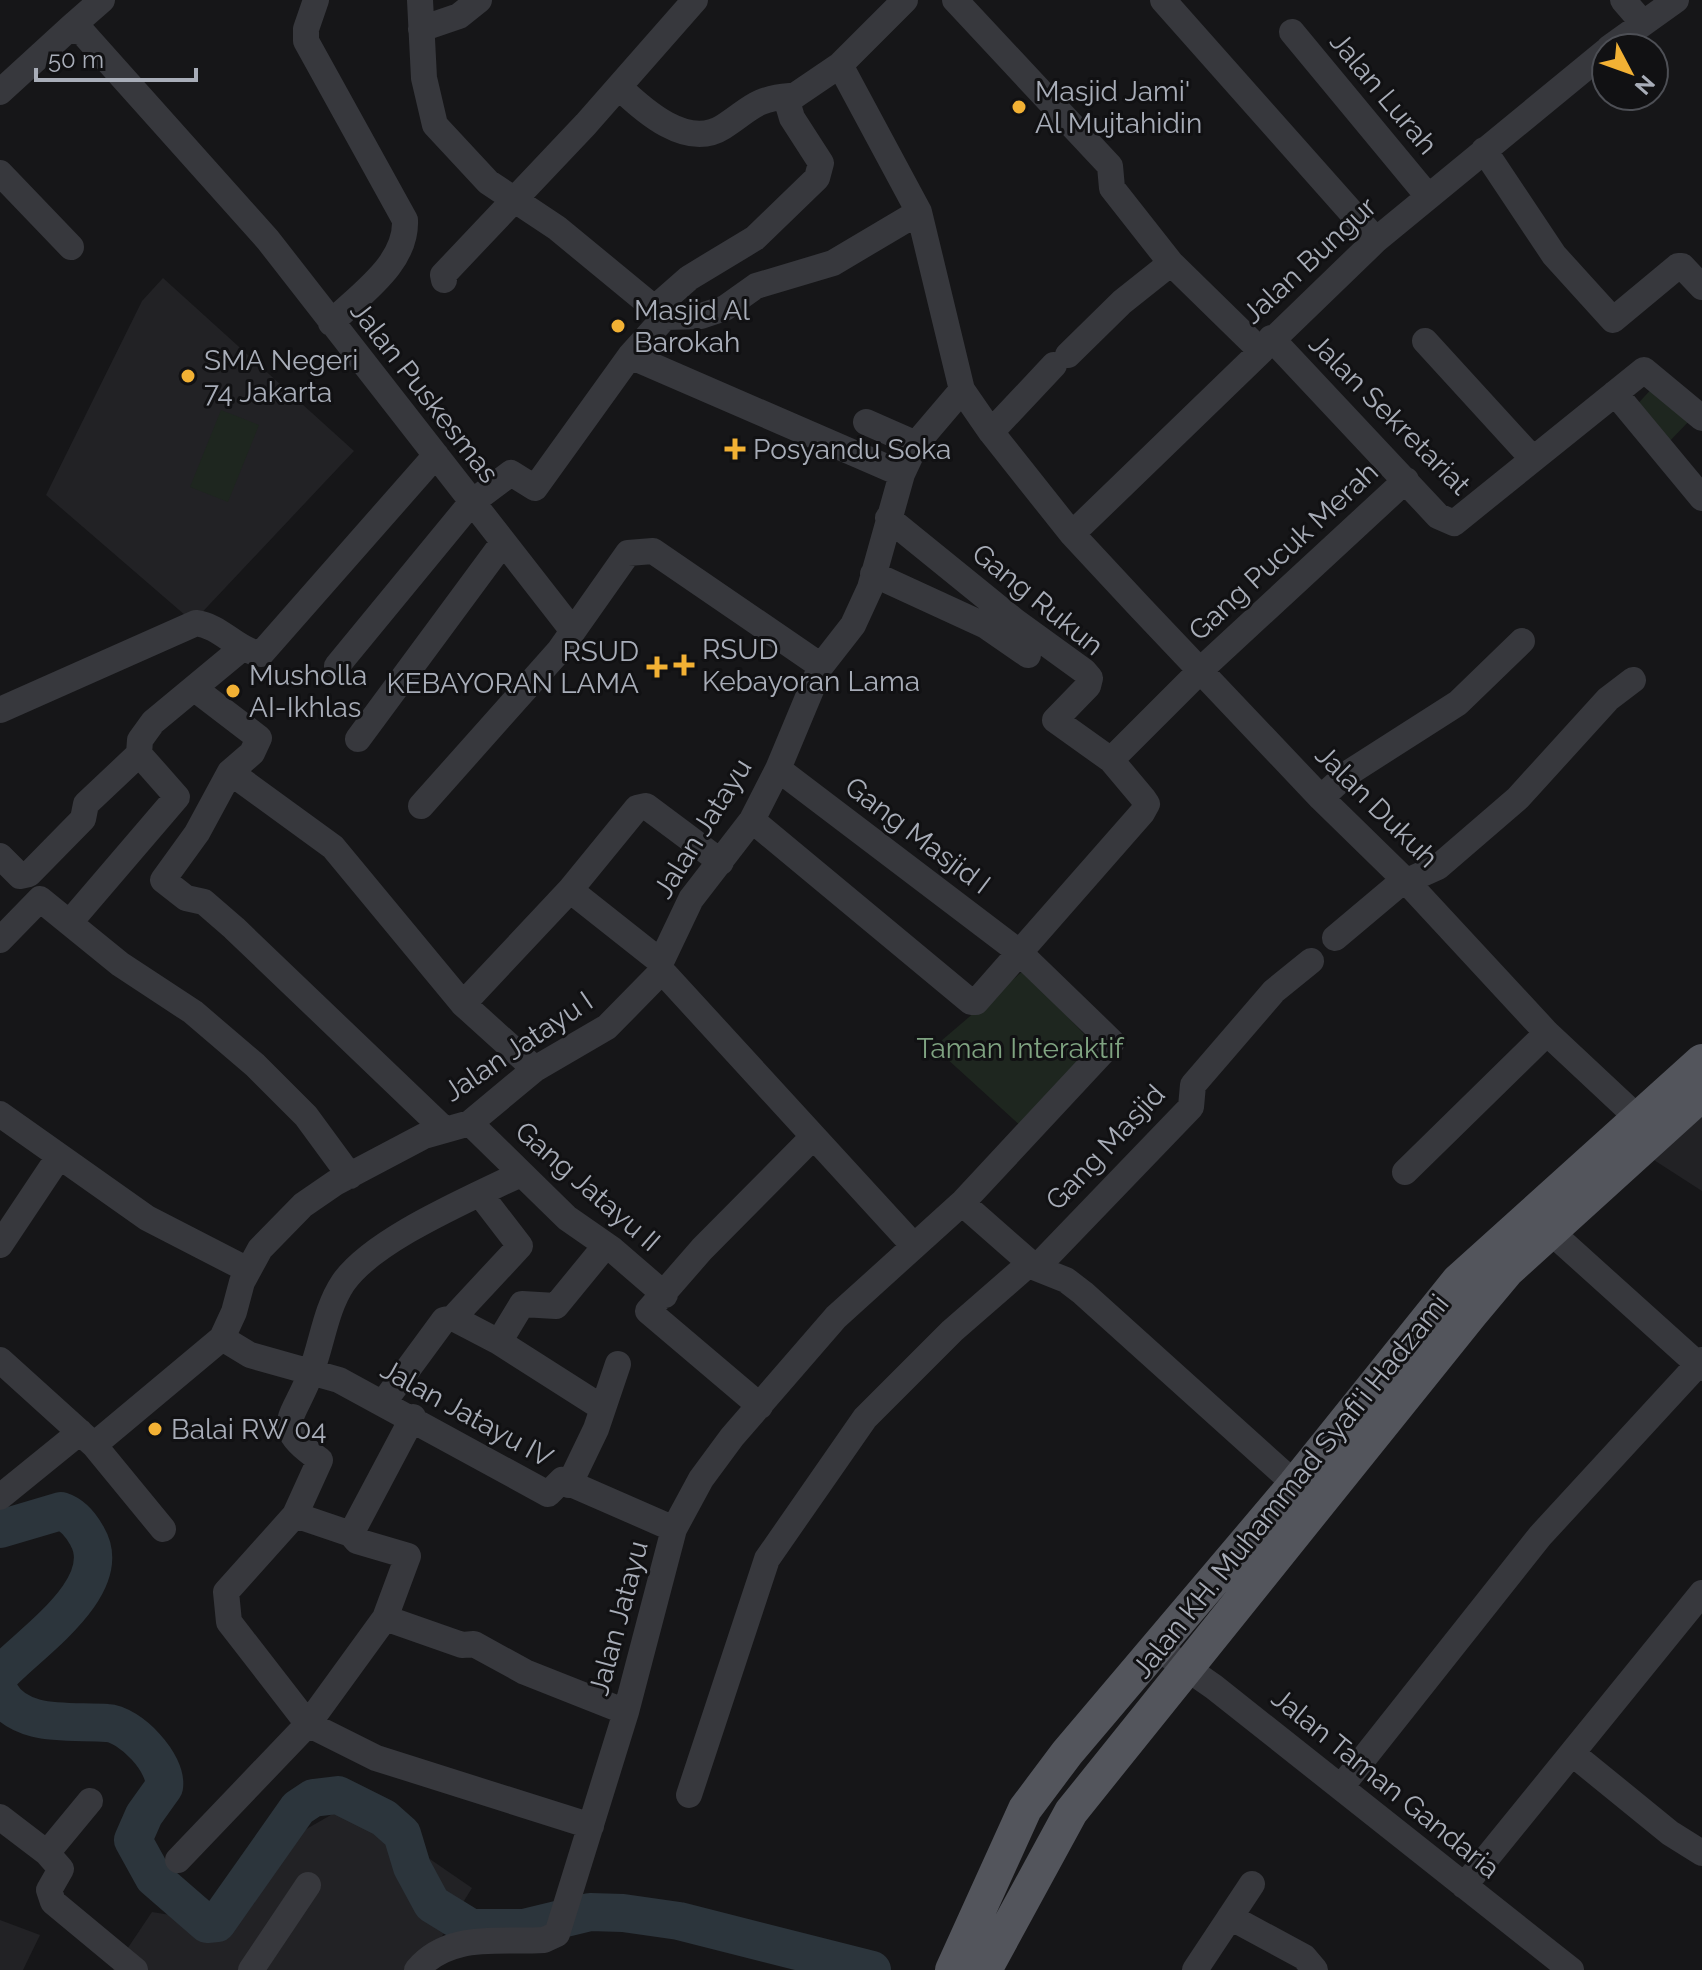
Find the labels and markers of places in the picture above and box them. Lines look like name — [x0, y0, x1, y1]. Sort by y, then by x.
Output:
place label: Masjid Jami' Al Mujtahidin — [1035, 75, 1202, 140]
marker: Masjid Jami' Al Mujtahidin — [1010, 98, 1028, 116]
place label: Masjid Al Barokah — [634, 294, 750, 359]
marker: Masjid Al Barokah — [609, 317, 627, 335]
place label: SMA Negeri 74 Jakarta — [204, 344, 358, 409]
marker: SMA Negeri 74 Jakarta — [179, 367, 197, 385]
place label: Posyandu Soka — [753, 433, 951, 466]
marker: Posyandu Soka — [724, 438, 746, 460]
place label: RSUD Kebayoran Lama — [702, 633, 920, 698]
place label: RSUD KEBAYORAN LAMA — [386, 635, 639, 700]
marker: RSUD Kebayoran Lama — [673, 654, 695, 676]
marker: RSUD KEBAYORAN LAMA — [646, 656, 668, 678]
place label: Musholla AI-Ikhlas — [249, 659, 367, 724]
marker: Musholla AI-Ikhlas — [224, 682, 242, 700]
place label: Balai RW 04 — [171, 1413, 327, 1446]
marker: Balai RW 04 — [146, 1420, 164, 1438]

